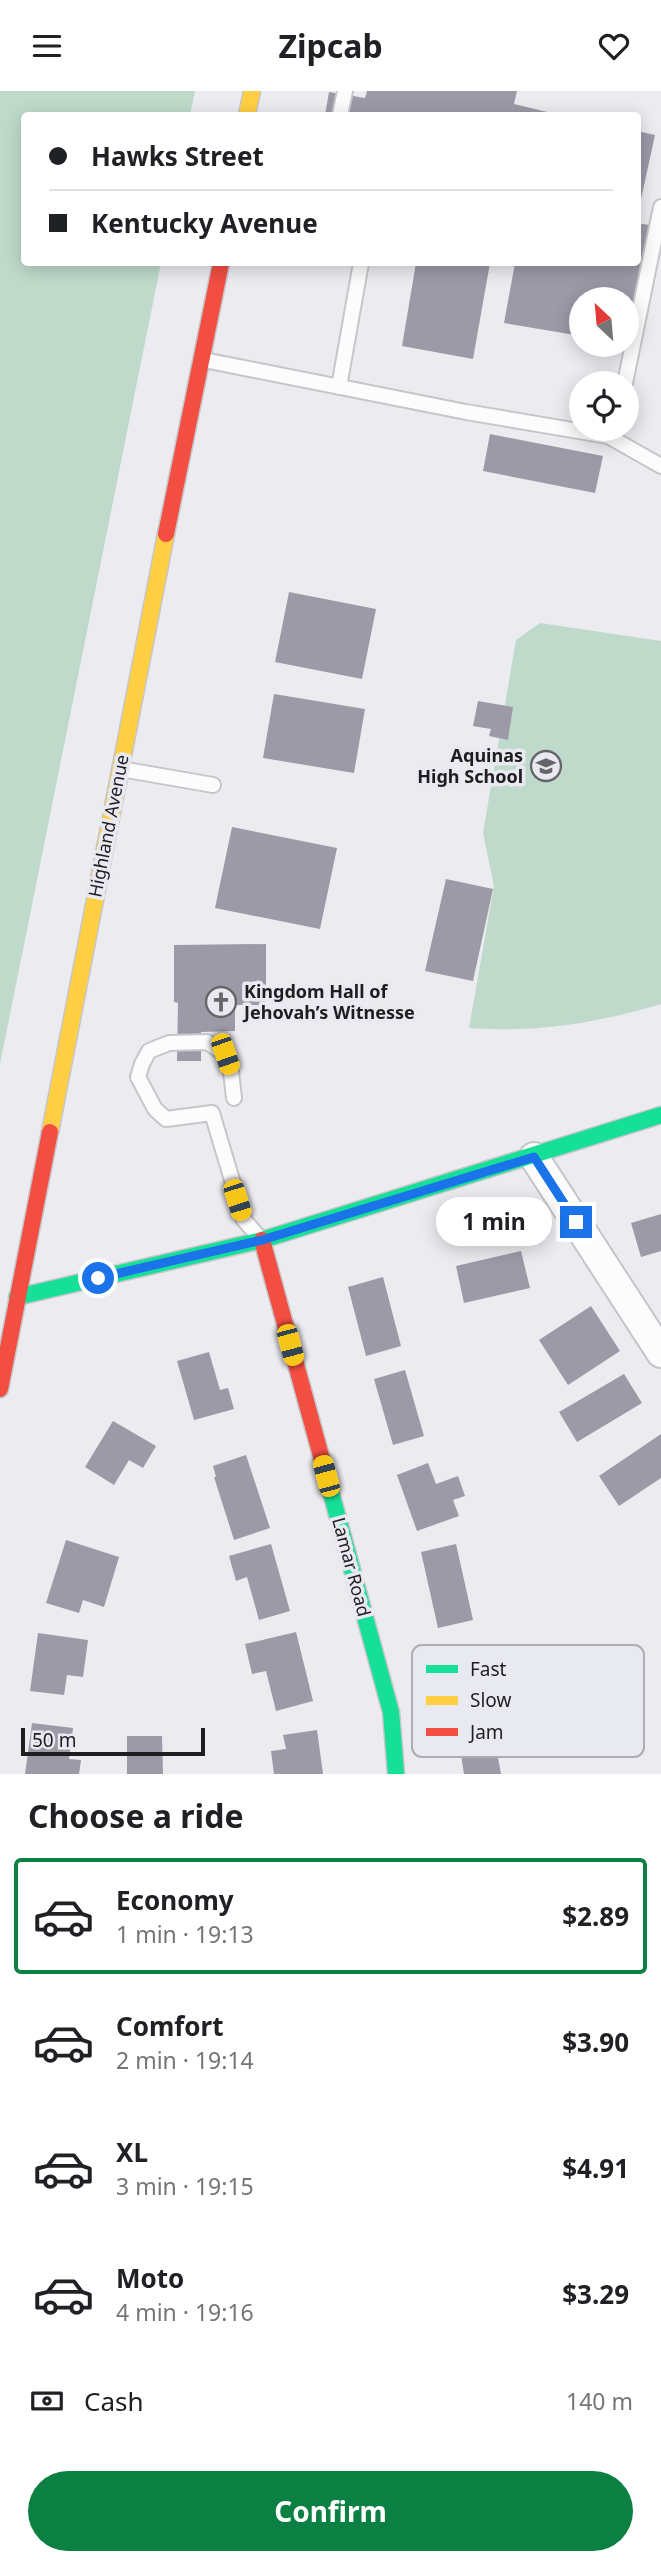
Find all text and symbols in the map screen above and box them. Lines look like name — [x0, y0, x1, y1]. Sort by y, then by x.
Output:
text: Zipcab — [278, 24, 383, 67]
icon: menu — [28, 27, 66, 65]
icon: heart — [595, 27, 633, 65]
text: Hawks Street — [91, 138, 264, 174]
text: Kentucky Avenue — [91, 205, 318, 241]
north arrow — [569, 287, 639, 357]
map controls — [569, 287, 639, 441]
button: locate — [569, 371, 639, 441]
place label: Aquinas High School — [417, 743, 523, 788]
school or university icon: Aquinas High School — [529, 749, 563, 783]
street label: Highland Avenue — [82, 752, 134, 899]
place label: Kingdom Hall of Jehovah’s Witnesse — [242, 979, 415, 1024]
church icon: Kingdom Hall of Jehovah’s Witnesse — [204, 985, 238, 1019]
car — [209, 1031, 242, 1077]
car — [221, 1177, 254, 1223]
callout: 1 min — [436, 1197, 552, 1247]
text: 1 min — [462, 1205, 526, 1237]
route end — [560, 1206, 592, 1238]
route start — [82, 1262, 114, 1294]
car — [275, 1322, 306, 1368]
car — [311, 1453, 342, 1499]
street label: Lamar Road — [327, 1514, 377, 1619]
legend — [412, 1645, 644, 1757]
text: Fast — [470, 1656, 507, 1682]
text: Slow — [470, 1687, 511, 1713]
text: Jam — [468, 1719, 504, 1745]
scale bar — [21, 1725, 205, 1757]
text: 50 m — [32, 1727, 76, 1753]
text: Choose a ride — [28, 1794, 244, 1837]
text: Economy — [116, 1882, 234, 1918]
icon: car — [32, 1885, 95, 1948]
text: $2.89 — [562, 1898, 629, 1934]
text: 1 min · 19:13 — [116, 1918, 254, 1950]
text: Comfort — [116, 2008, 224, 2044]
icon: car — [32, 2011, 95, 2074]
text: $3.90 — [562, 2024, 629, 2060]
text: 2 min · 19:14 — [116, 2044, 254, 2076]
text: XL — [116, 2134, 148, 2170]
icon: car — [32, 2137, 95, 2200]
text: $4.91 — [562, 2150, 629, 2186]
text: 3 min · 19:15 — [116, 2170, 254, 2202]
text: Moto — [116, 2260, 184, 2296]
icon: car — [32, 2263, 95, 2326]
text: $3.29 — [562, 2276, 629, 2312]
text: 4 min · 19:16 — [116, 2296, 254, 2328]
icon: cash — [28, 2382, 66, 2420]
text: Cash — [84, 2383, 144, 2419]
text: 140 m — [566, 2385, 633, 2417]
button: Confirm — [28, 2471, 633, 2551]

